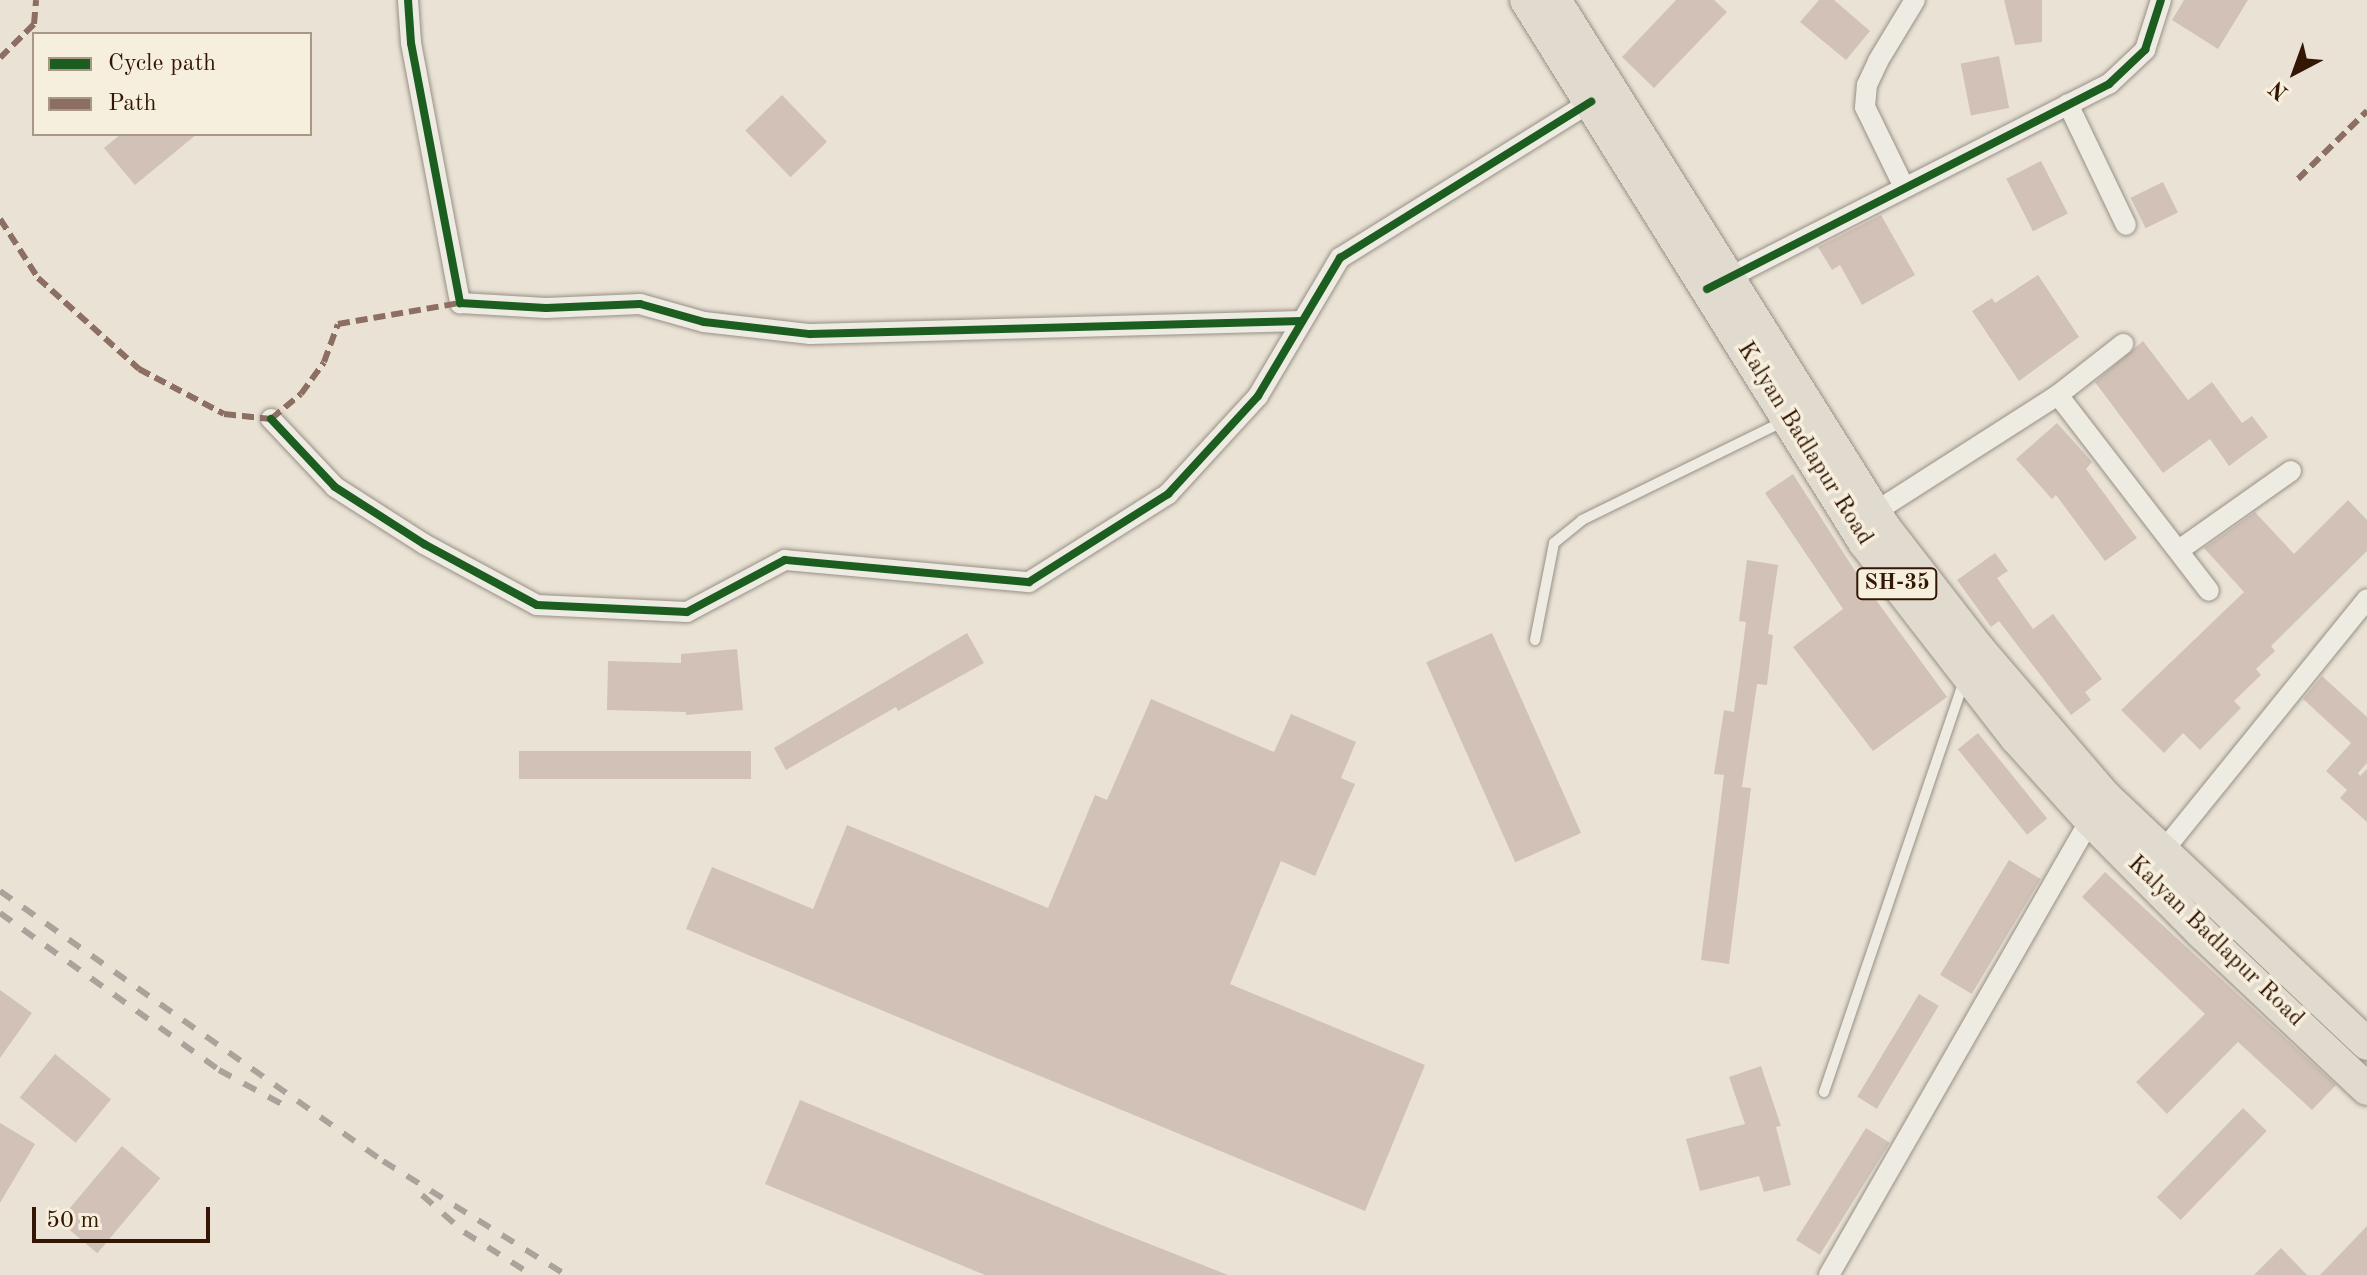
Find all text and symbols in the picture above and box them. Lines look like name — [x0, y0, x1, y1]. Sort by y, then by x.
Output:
legend — [32, 32, 312, 136]
north arrow — [2255, 32, 2335, 112]
text: Cycle path — [108, 52, 216, 76]
text: N — [2266, 76, 2293, 104]
text: Path — [108, 92, 157, 116]
street label: Kalyan Badlapur Road — [1730, 337, 1878, 551]
road number: SH-35 — [1855, 566, 1939, 602]
street label: Kalyan Badlapur Road — [2121, 850, 2309, 1034]
scale bar — [36, 1191, 214, 1241]
text: 50 m — [46, 1209, 100, 1233]

